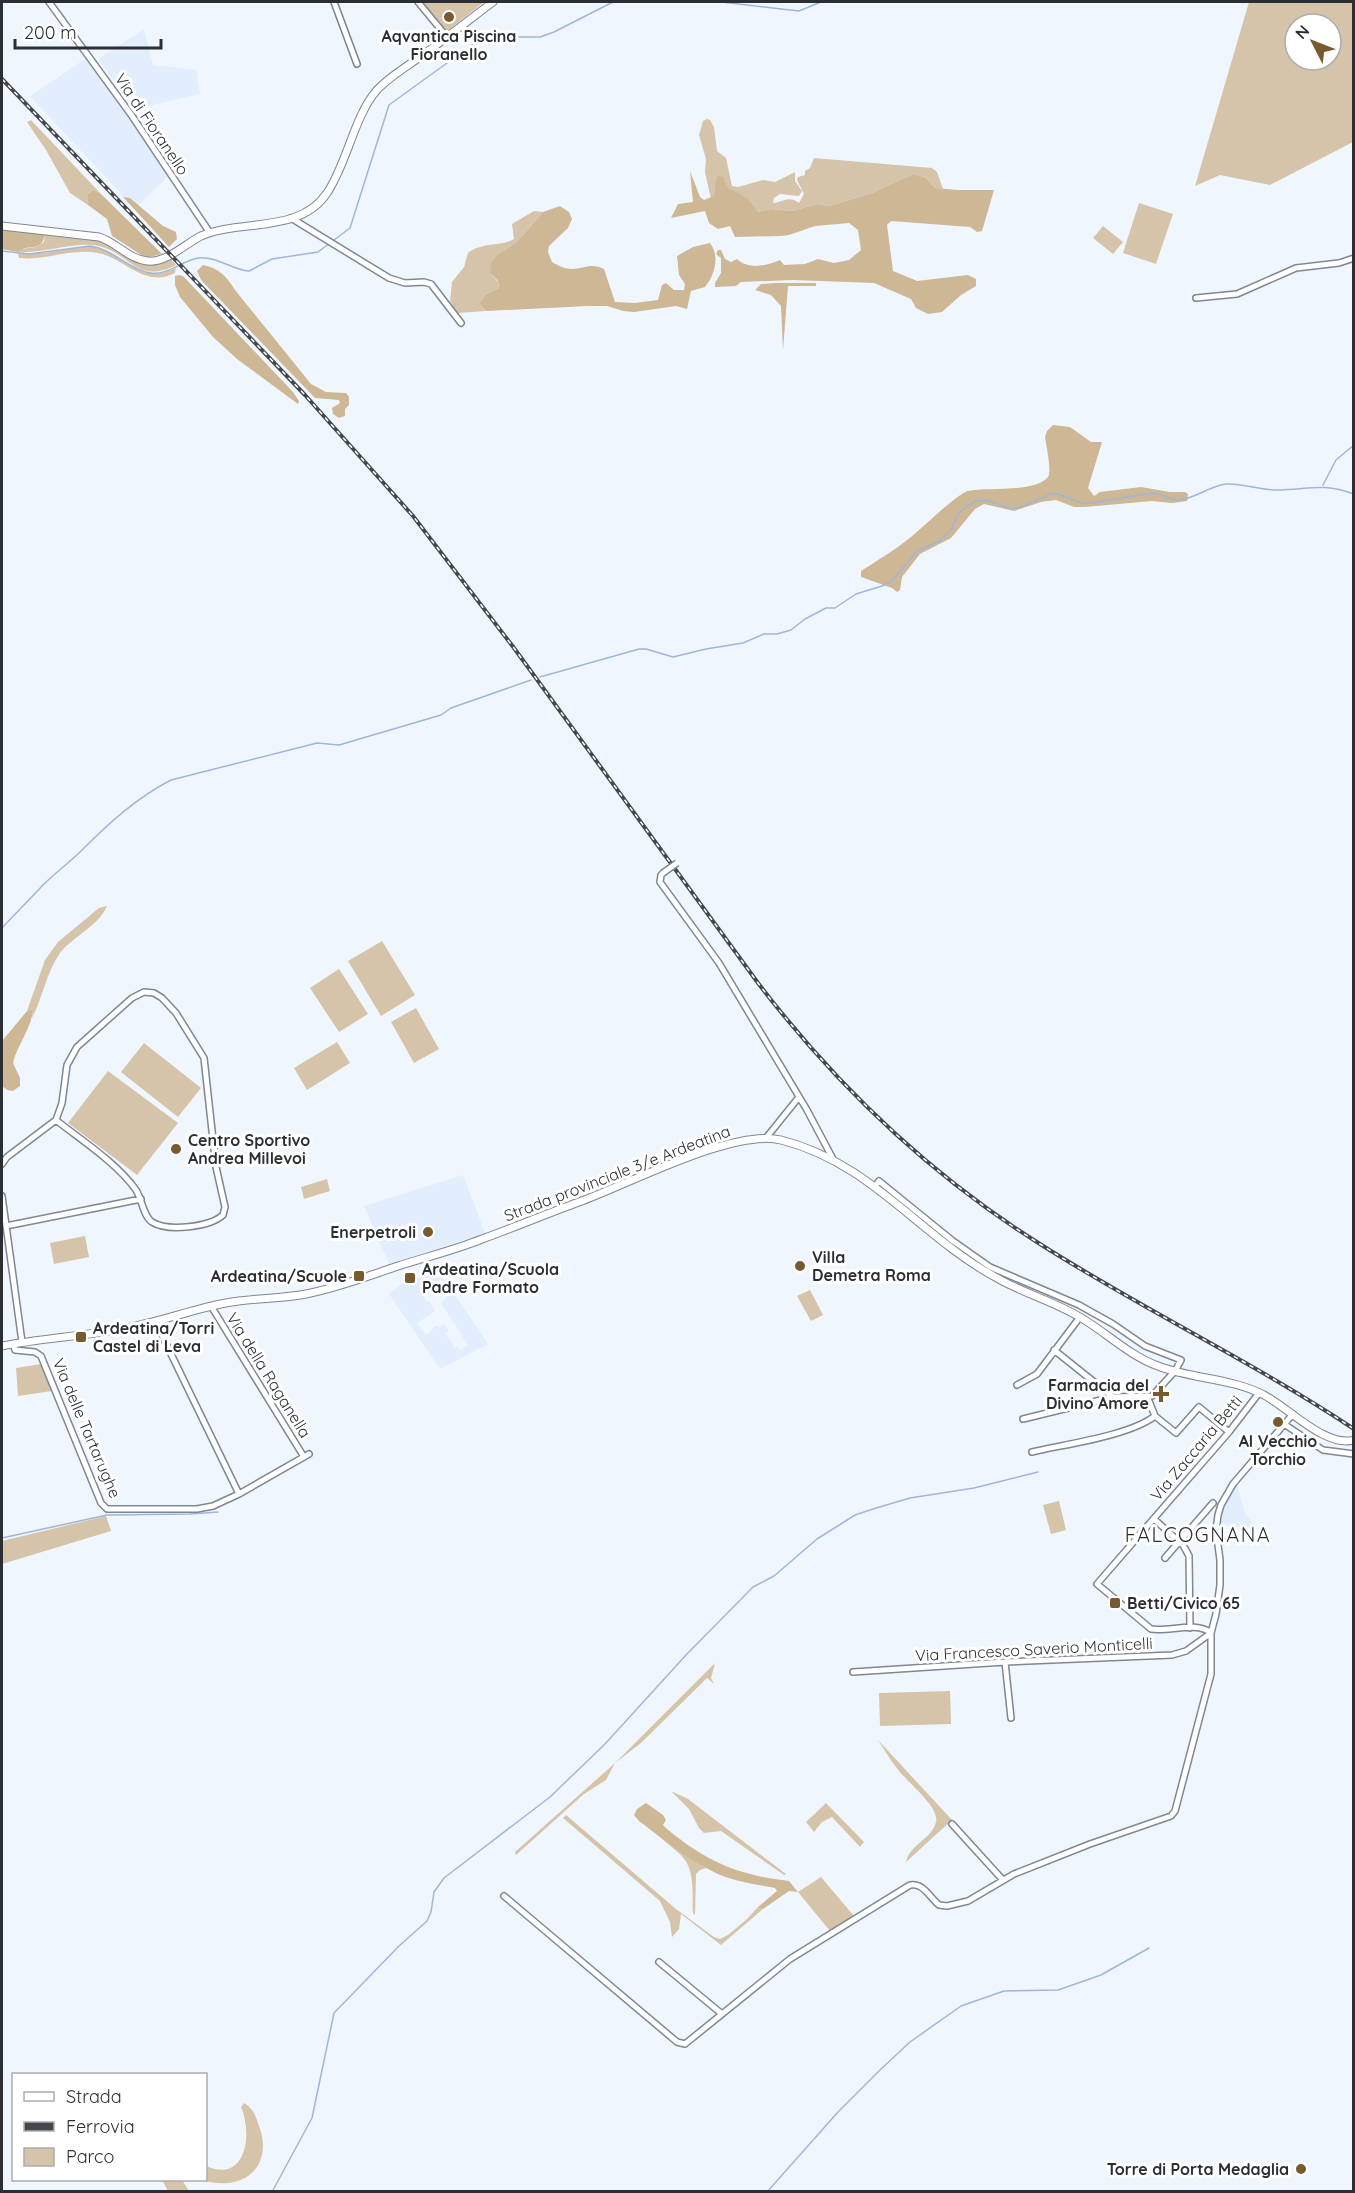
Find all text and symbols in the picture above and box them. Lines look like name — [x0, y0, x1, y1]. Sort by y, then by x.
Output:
marker: Aqvantica Piscina Fioranello — [442, 10, 456, 24]
scale bar — [15, 12, 160, 50]
north arrow — [1283, 12, 1343, 72]
text: 200 m — [24, 21, 77, 44]
text: N — [1290, 21, 1313, 43]
place label: Aqvantica Piscina Fioranello — [382, 26, 516, 64]
street label: Via di Fioranello — [111, 69, 193, 179]
street label: Strada provinciale 3/e Ardeatina — [501, 1120, 733, 1226]
place label: Centro Sportivo Andrea Millevoi — [188, 1130, 310, 1168]
marker: Centro Sportivo Andrea Millevoi — [169, 1142, 183, 1156]
place label: Enerpetroli — [330, 1222, 416, 1242]
marker: Enerpetroli — [421, 1225, 435, 1239]
place label: Villa Demetra Roma — [812, 1247, 931, 1285]
place label: Ardeatina/Scuola Padre Formato — [422, 1259, 559, 1297]
marker: Villa Demetra Roma — [793, 1259, 807, 1273]
place label: Ardeatina/Scuole — [211, 1266, 347, 1286]
marker: Ardeatina/Scuole — [352, 1269, 366, 1283]
marker: Ardeatina/Scuola Padre Formato — [403, 1271, 417, 1285]
street label: Via della Raganella — [222, 1309, 316, 1441]
place label: Ardeatina/Torri Castel di Leva — [93, 1318, 214, 1356]
marker: Ardeatina/Torri Castel di Leva — [74, 1330, 88, 1344]
street label: Via delle Tartarughe — [49, 1355, 125, 1501]
place label: Farmacia del Divino Amore — [1046, 1375, 1149, 1413]
marker: Farmacia del Divino Amore — [1154, 1387, 1168, 1401]
street label: Via Zaccaria Betti — [1146, 1391, 1246, 1505]
marker: Al Vecchio Torchio — [1271, 1415, 1285, 1429]
place label: Al Vecchio Torchio — [1239, 1431, 1317, 1469]
district label: FALCOGNANA — [1125, 1522, 1271, 1547]
place label: Betti/Civico 65 — [1127, 1593, 1240, 1613]
marker: Betti/Civico 65 — [1108, 1596, 1122, 1610]
street label: Via Francesco Saverio Monticelli — [915, 1633, 1153, 1665]
legend — [12, 2073, 207, 2181]
text: Strada — [66, 2085, 122, 2108]
text: Ferrovia — [66, 2115, 135, 2138]
text: Parco — [66, 2145, 114, 2168]
place label: Torre di Porta Medaglia — [1107, 2159, 1289, 2179]
marker: Torre di Porta Medaglia — [1294, 2162, 1308, 2176]

